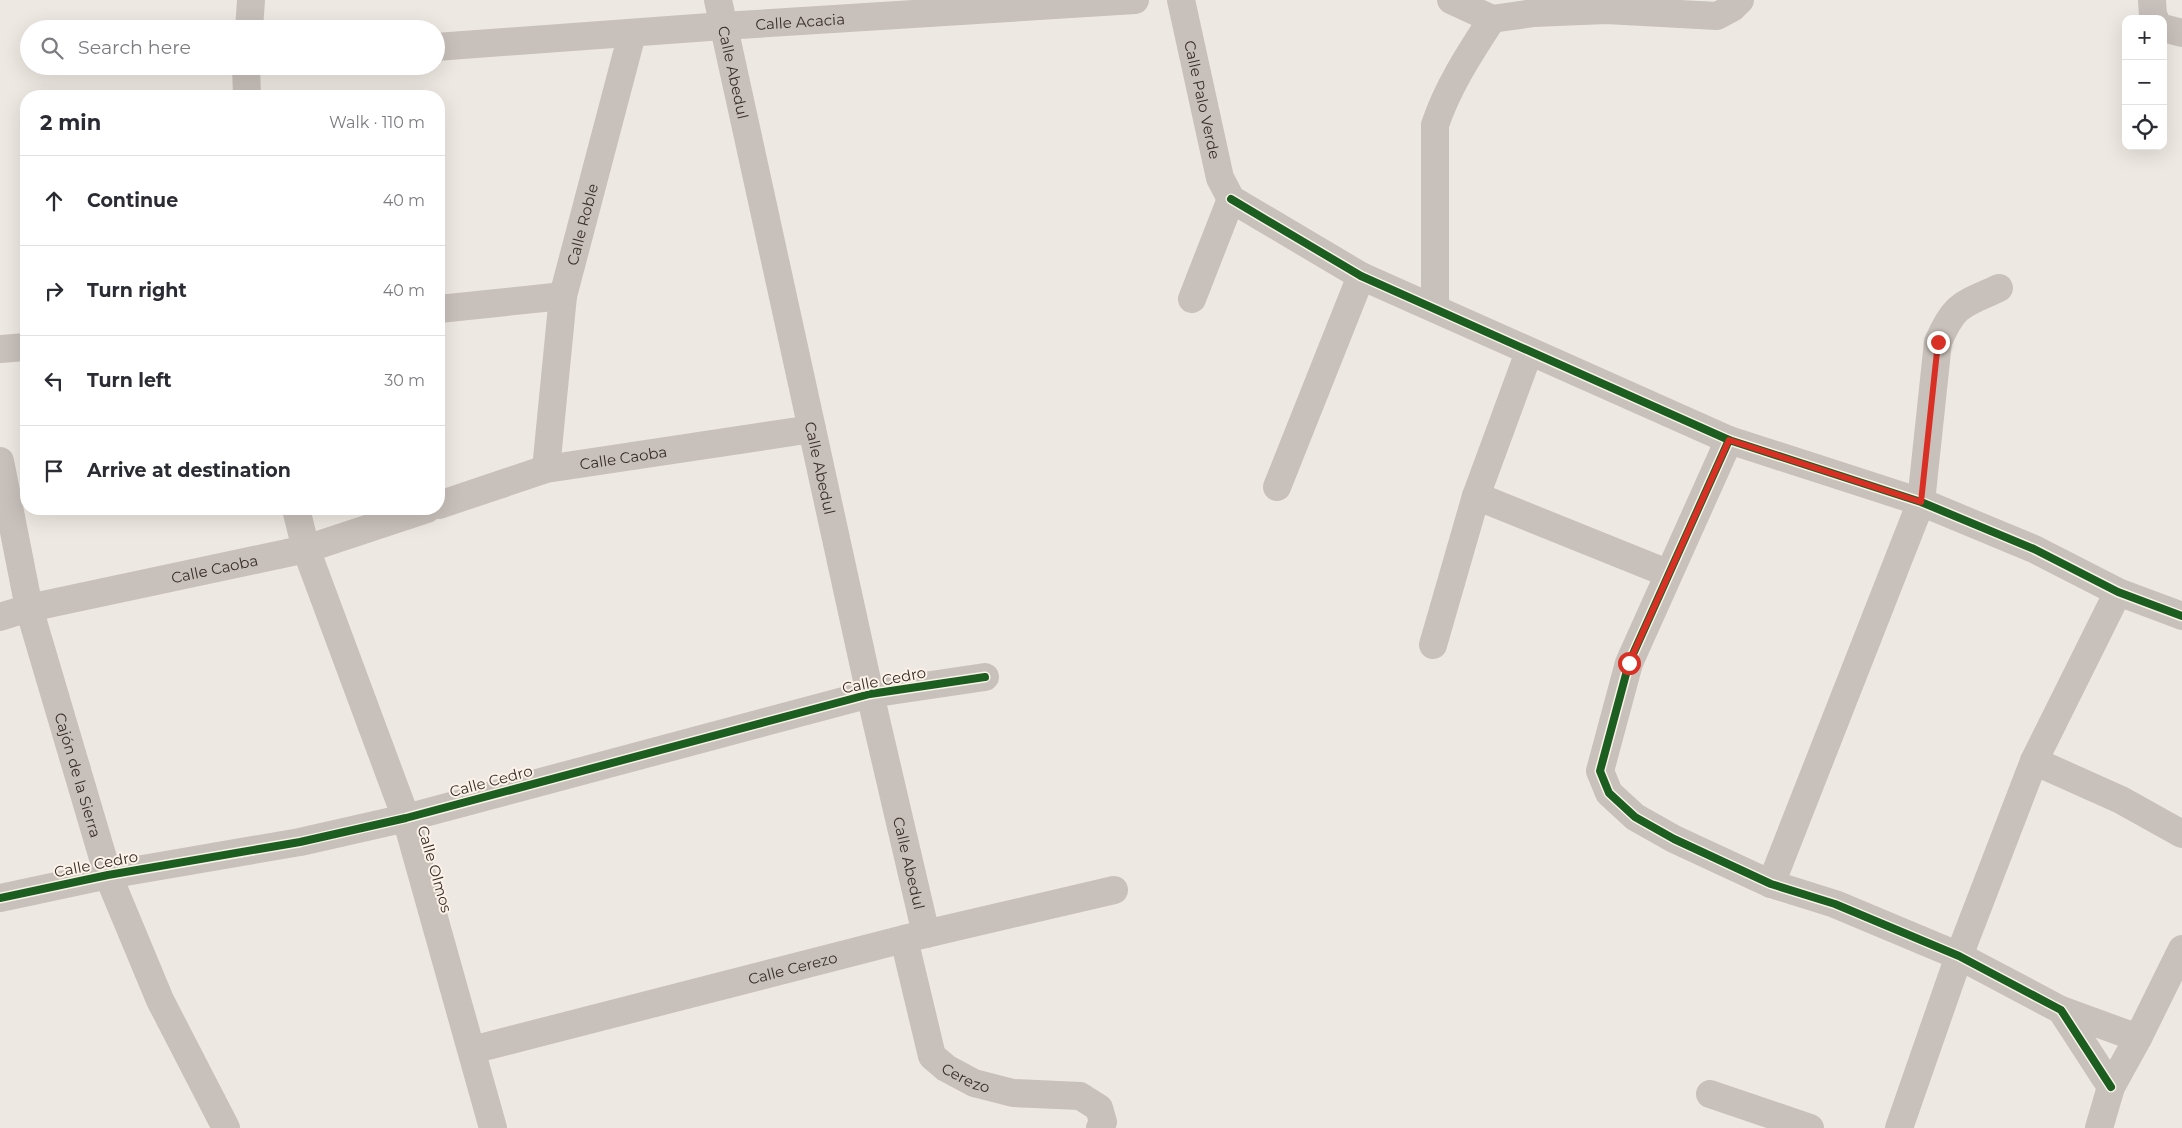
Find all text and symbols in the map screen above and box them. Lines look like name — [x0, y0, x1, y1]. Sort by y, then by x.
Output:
street label: Calle Acacia — [755, 9, 845, 33]
map controls — [2122, 15, 2167, 150]
button: + — [2122, 15, 2167, 60]
search box — [20, 20, 445, 75]
street label: Calle Abedul — [714, 24, 753, 121]
icon: search — [38, 34, 66, 62]
text: Search here — [78, 36, 191, 59]
street label: Calle Palo Verde — [1181, 38, 1225, 161]
button: − — [2122, 60, 2167, 105]
button: locate — [2122, 105, 2167, 150]
text: 2 min — [40, 110, 101, 135]
text: Walk · 110 m — [329, 113, 425, 132]
street label: Calle Roble — [562, 181, 602, 267]
icon: ahead — [40, 187, 68, 215]
text: Continue — [87, 189, 178, 212]
text: 40 m — [383, 191, 425, 210]
icon: right — [40, 277, 68, 305]
text: Turn right — [87, 279, 187, 302]
text: 40 m — [383, 281, 425, 300]
route end — [1927, 331, 1950, 354]
icon: left — [40, 367, 68, 395]
text: Turn left — [87, 369, 172, 392]
text: 30 m — [384, 371, 425, 390]
street label: Calle Abedul — [801, 420, 840, 516]
street label: Calle Caoba — [578, 441, 668, 473]
icon: arrive — [40, 457, 68, 485]
text: Arrive at destination — [87, 459, 291, 482]
street label: Calle Caoba — [169, 550, 260, 587]
route start — [1618, 652, 1641, 675]
street label: Calle Cedro — [840, 663, 928, 697]
street label: Cajón de la Sierra — [51, 710, 106, 840]
street label: Calle Cedro — [447, 761, 535, 801]
street label: Calle Abedul — [889, 815, 929, 911]
street label: Calle Olmos — [414, 823, 456, 915]
street label: Calle Cedro — [52, 847, 140, 881]
street label: Calle Cerezo — [746, 947, 839, 988]
street label: Cerezo — [939, 1058, 992, 1096]

